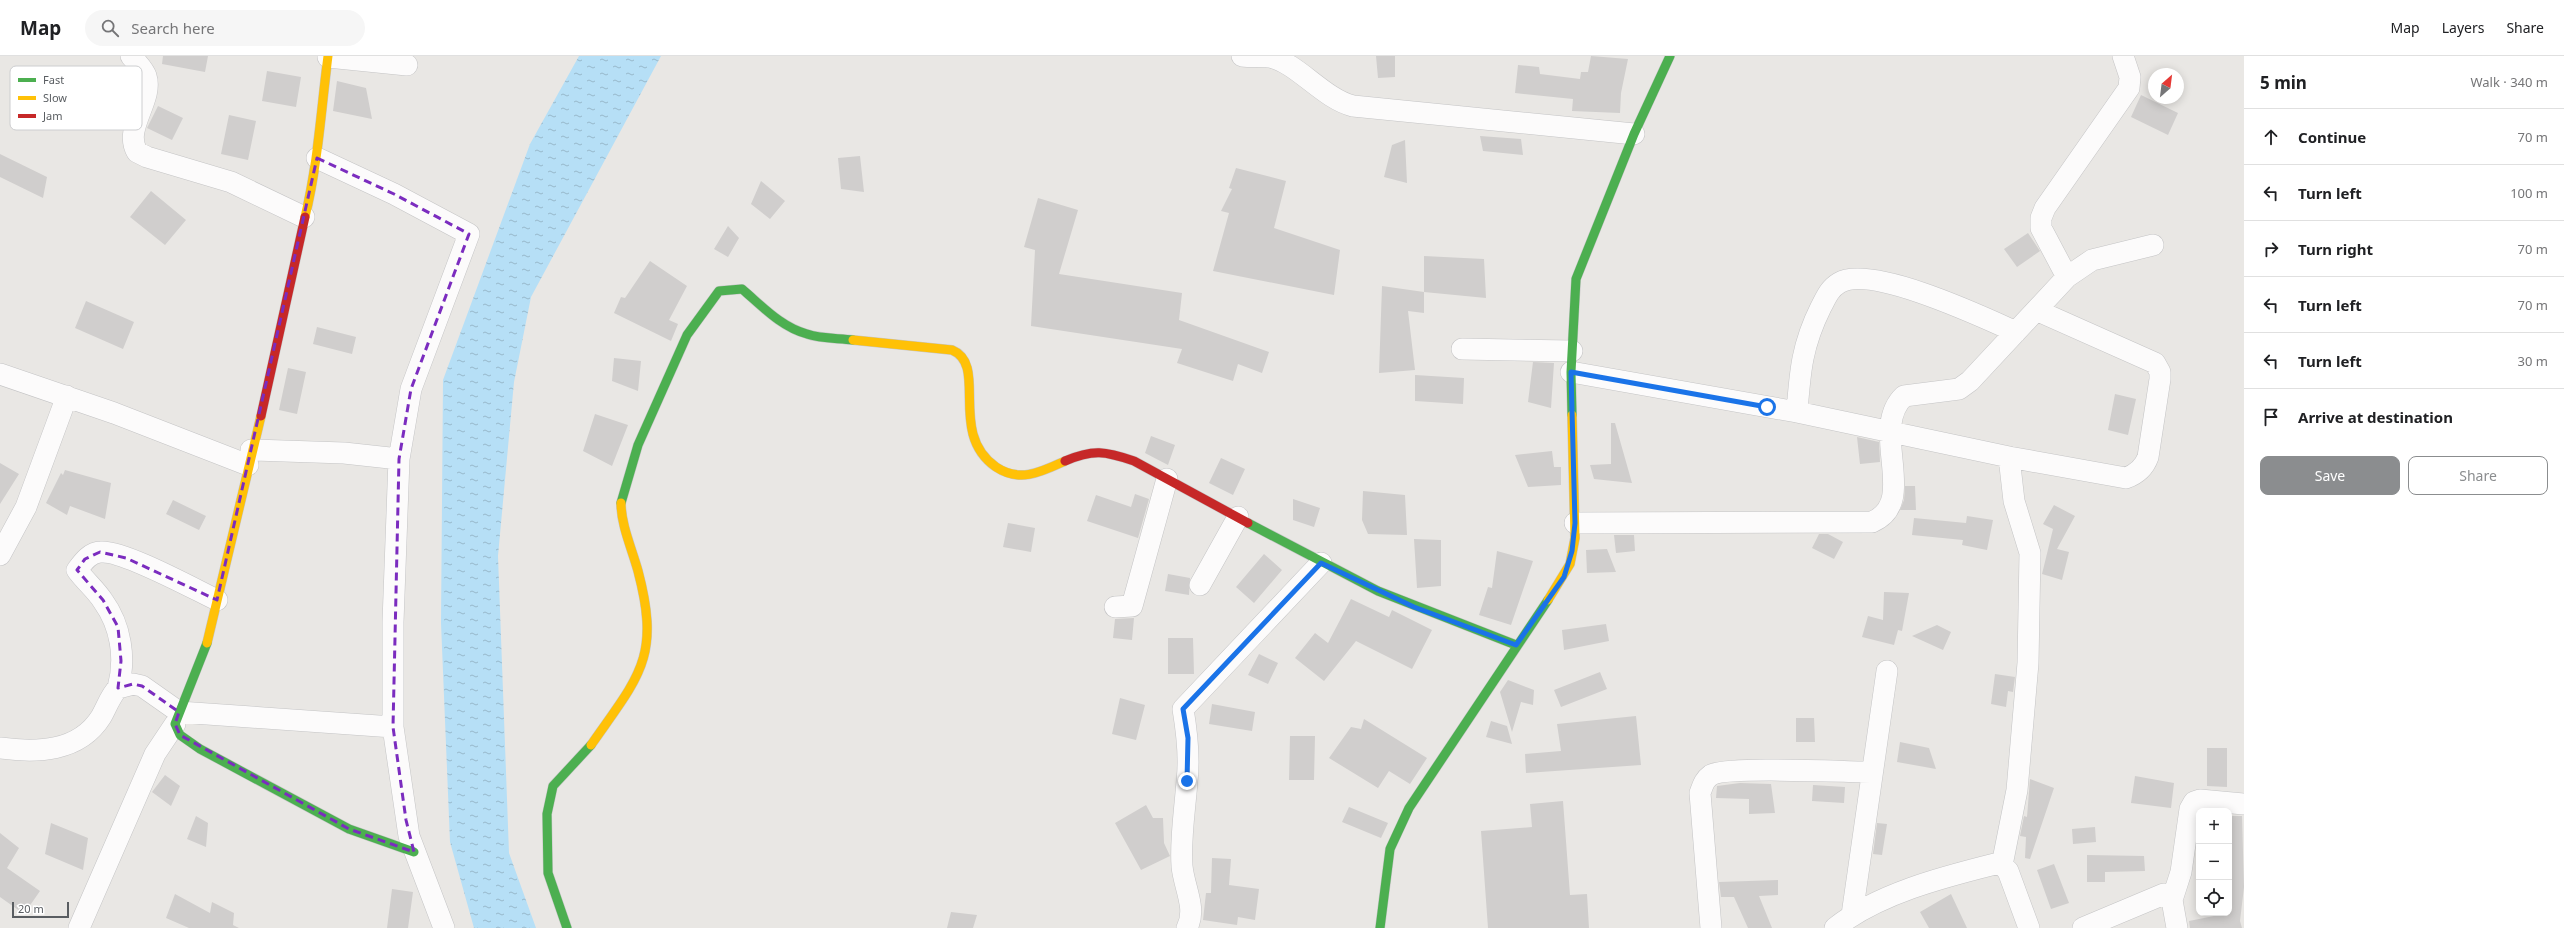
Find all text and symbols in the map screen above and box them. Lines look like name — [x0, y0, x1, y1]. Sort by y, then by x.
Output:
search box — [85, 10, 365, 46]
text: Map — [20, 15, 61, 41]
icon: search — [99, 17, 121, 39]
text: Search here — [131, 18, 215, 38]
text: Map — [2391, 18, 2420, 37]
text: Layers — [2442, 18, 2484, 37]
text: Share — [2506, 18, 2544, 37]
legend — [10, 66, 142, 130]
north arrow — [2148, 68, 2184, 104]
text: 5 min — [2260, 71, 2307, 94]
text: Fast — [43, 72, 64, 87]
text: Walk · 340 m — [2470, 73, 2548, 91]
text: Slow — [43, 90, 67, 105]
text: Jam — [42, 108, 62, 123]
icon: ahead — [2260, 126, 2282, 148]
text: Continue — [2298, 127, 2366, 147]
text: 70 m — [2518, 128, 2548, 146]
icon: left — [2260, 182, 2282, 204]
text: Turn left — [2298, 183, 2362, 203]
text: 100 m — [2510, 184, 2548, 202]
icon: right — [2260, 238, 2282, 260]
text: Turn right — [2298, 239, 2373, 259]
text: 70 m — [2518, 240, 2548, 258]
icon: left — [2260, 294, 2282, 316]
text: Turn left — [2298, 295, 2362, 315]
text: 70 m — [2518, 296, 2548, 314]
icon: left — [2260, 350, 2282, 372]
text: Turn left — [2298, 351, 2362, 371]
text: 30 m — [2518, 352, 2548, 370]
route start — [1758, 398, 1776, 416]
icon: arrive — [2260, 406, 2282, 428]
text: Arrive at destination — [2298, 407, 2453, 427]
button: Save — [2260, 456, 2400, 495]
button: Share — [2408, 456, 2548, 495]
route end — [1178, 772, 1196, 790]
map controls — [2196, 808, 2232, 916]
button: + — [2196, 808, 2232, 844]
button: − — [2196, 844, 2232, 880]
button: locate — [2196, 880, 2232, 916]
scale bar — [12, 900, 69, 919]
text: 20 m — [18, 901, 44, 916]

